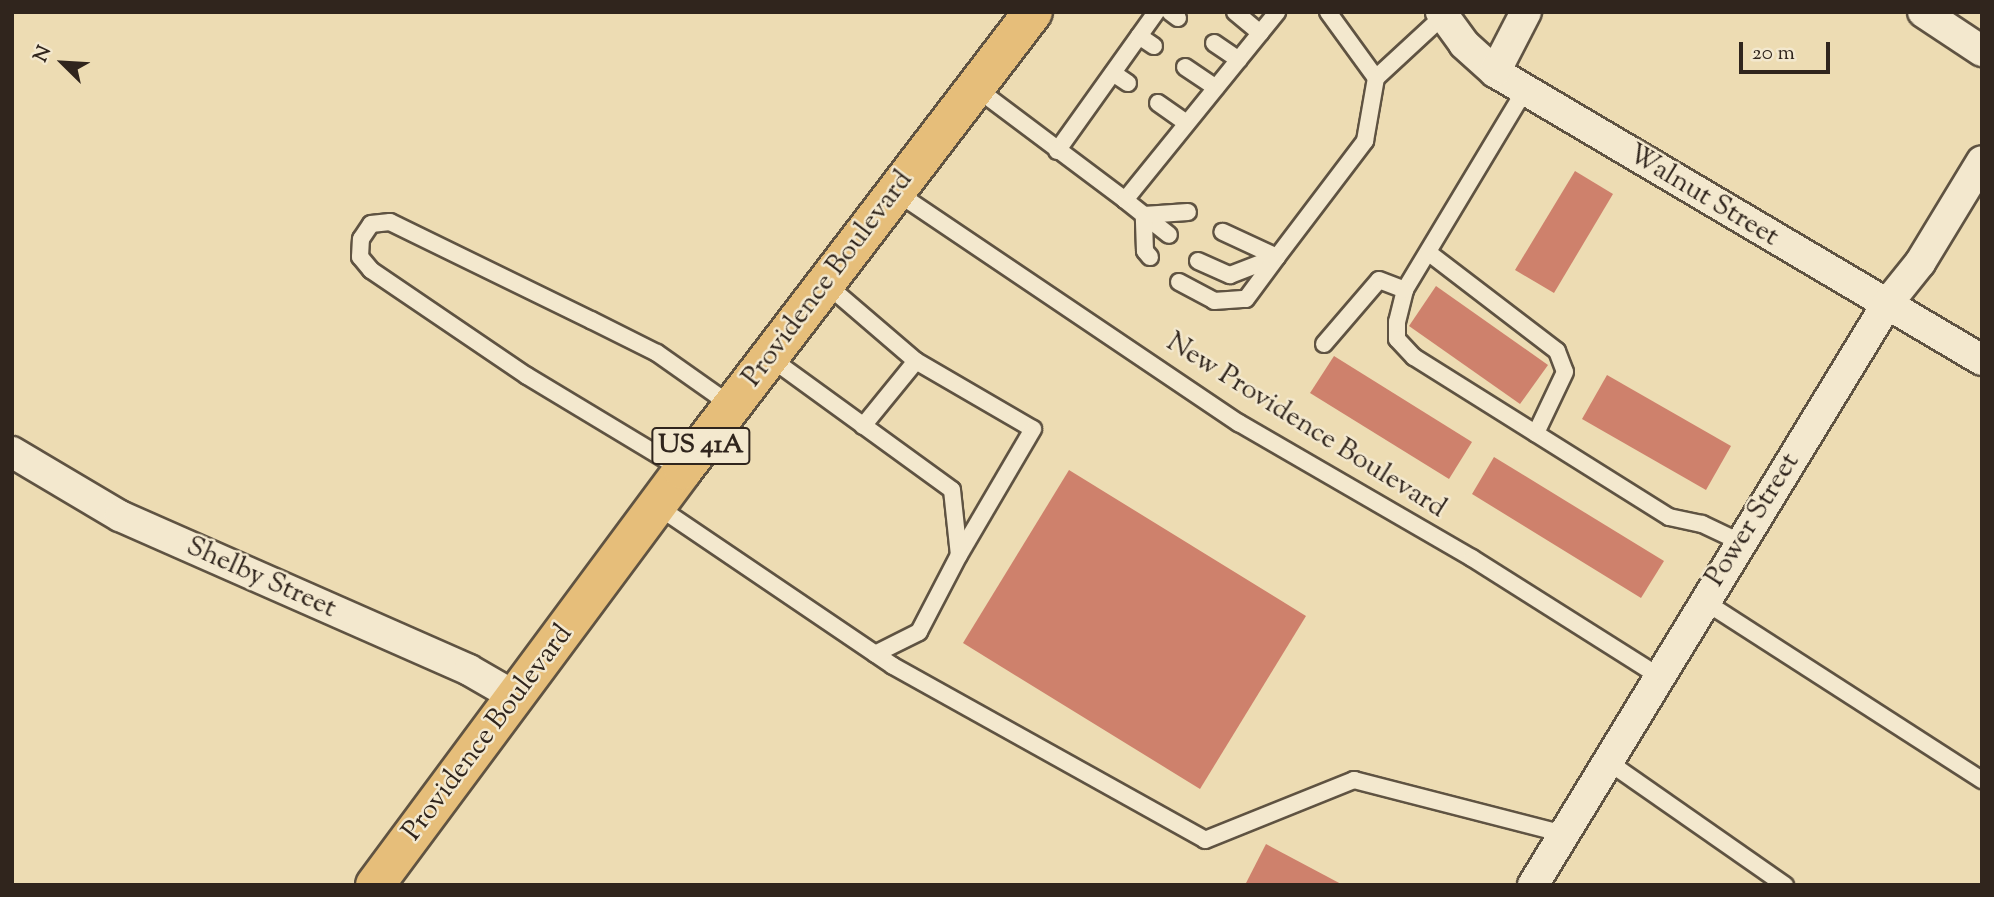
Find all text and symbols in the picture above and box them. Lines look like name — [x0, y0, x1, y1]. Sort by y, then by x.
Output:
north arrow — [28, 28, 98, 98]
scale bar — [1742, 28, 1833, 72]
text: 20 m — [1752, 39, 1795, 69]
text: N — [28, 42, 59, 67]
street label: Walnut Street — [1621, 138, 1785, 254]
street label: Providence Boulevard — [736, 164, 920, 394]
street label: New Providence Boulevard — [1160, 326, 1452, 526]
road number: US 41A — [650, 424, 752, 468]
street label: Power Street — [1699, 447, 1807, 593]
street label: Shelby Street — [181, 530, 341, 626]
street label: Providence Boulevard — [396, 618, 580, 848]

